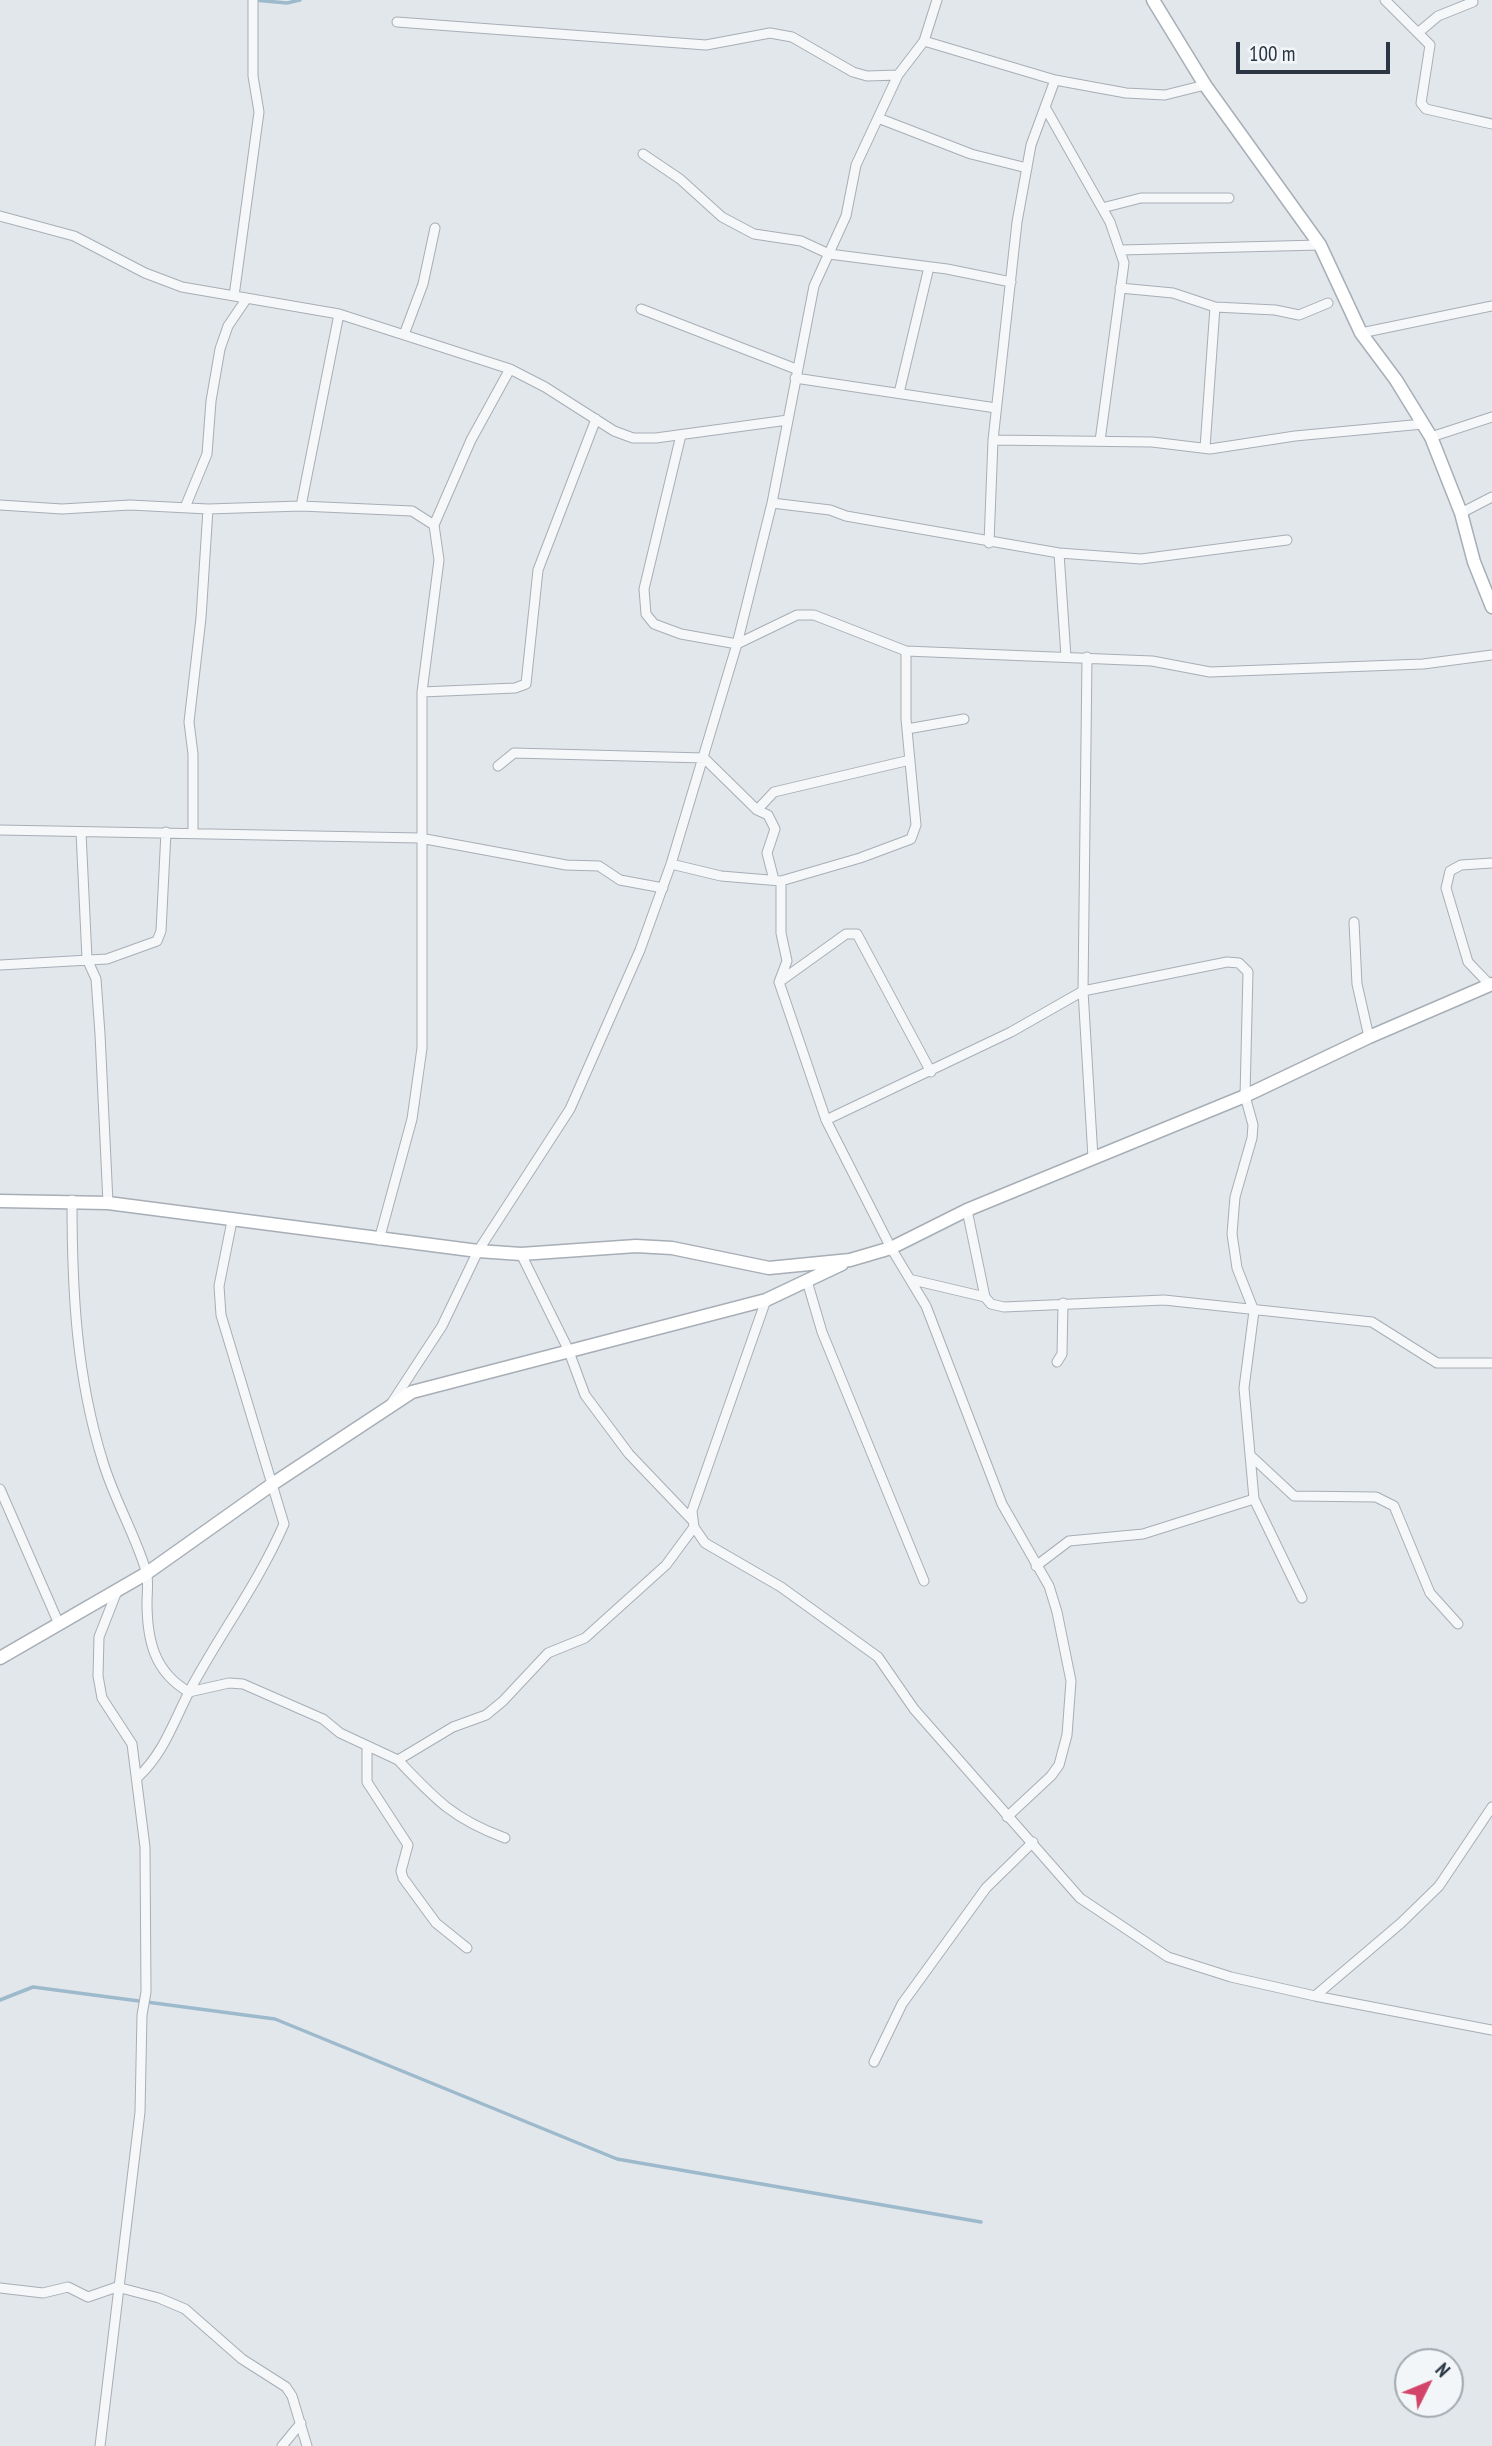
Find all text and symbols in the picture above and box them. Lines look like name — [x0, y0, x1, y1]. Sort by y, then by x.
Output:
scale bar — [1240, 28, 1394, 72]
text: 100 m — [1249, 40, 1295, 67]
north arrow — [1394, 2348, 1464, 2418]
text: N — [1431, 2358, 1455, 2382]

